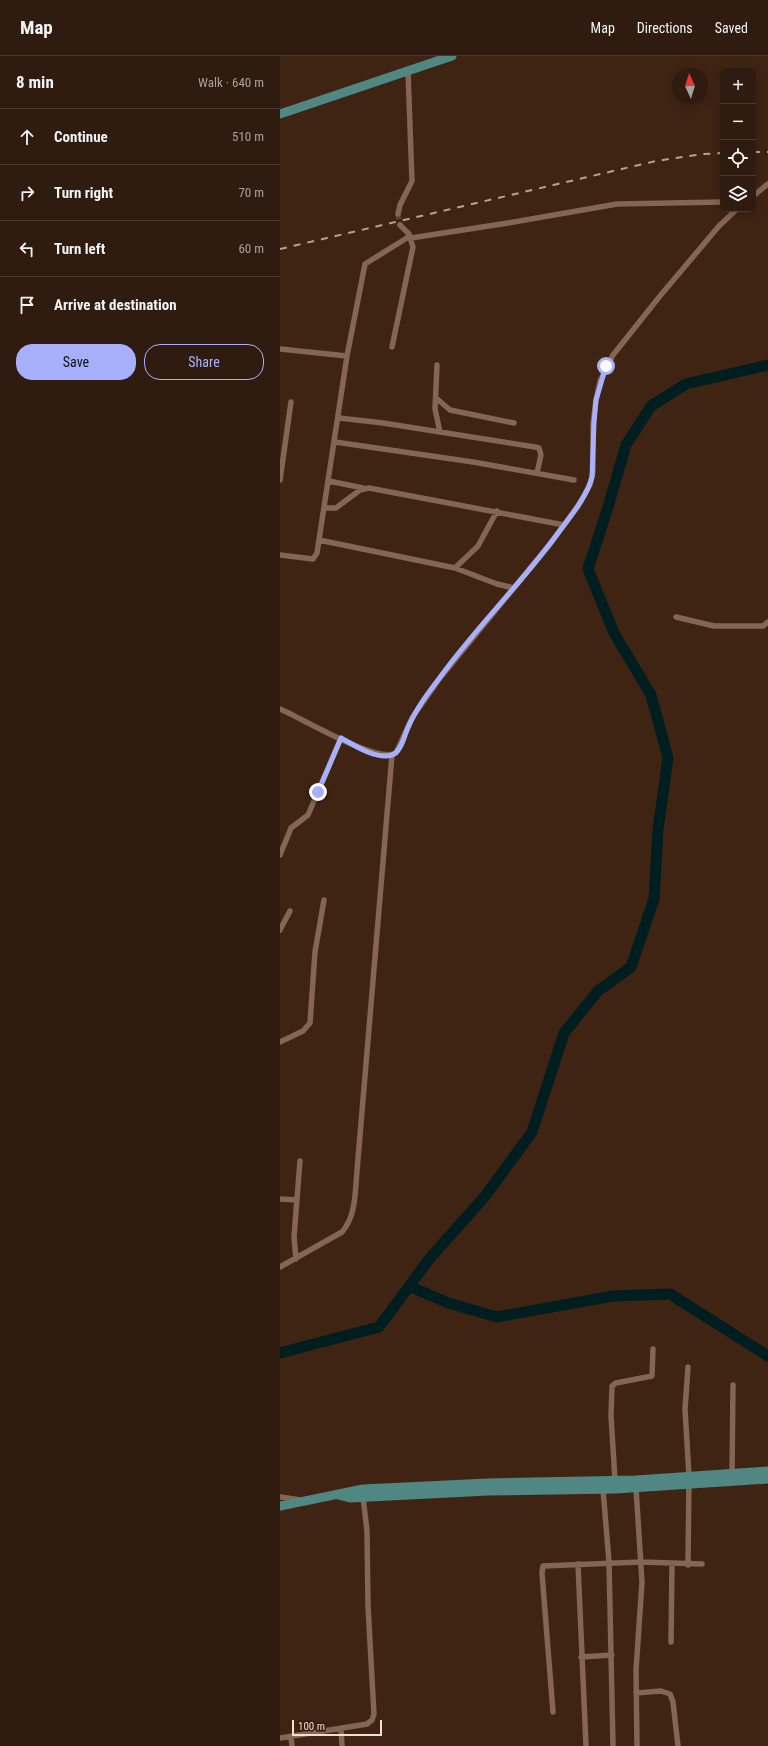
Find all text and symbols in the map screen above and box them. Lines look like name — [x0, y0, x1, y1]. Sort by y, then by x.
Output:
text: Map — [20, 16, 53, 39]
text: Map — [591, 20, 615, 36]
text: Directions — [637, 20, 693, 36]
text: Saved — [715, 20, 748, 36]
north arrow — [672, 68, 708, 104]
map controls — [720, 68, 756, 212]
button: + — [720, 68, 756, 104]
text: 8 min — [16, 72, 54, 92]
text: Walk · 640 m — [198, 75, 264, 90]
button: − — [720, 104, 756, 140]
icon: ahead — [16, 126, 38, 148]
text: Continue — [54, 128, 108, 146]
text: 510 m — [232, 129, 264, 144]
button: locate — [720, 140, 756, 176]
button: layers — [720, 176, 756, 212]
icon: right — [16, 182, 38, 204]
text: Turn right — [54, 184, 113, 202]
text: 70 m — [238, 185, 264, 200]
icon: left — [16, 238, 38, 260]
text: Turn left — [54, 240, 105, 258]
text: 60 m — [238, 241, 264, 256]
icon: arrive — [16, 294, 38, 316]
text: Arrive at destination — [54, 296, 177, 314]
button: Save — [16, 344, 136, 380]
button: Share — [144, 344, 264, 380]
route start — [597, 357, 615, 375]
route end — [309, 783, 327, 801]
scale bar — [292, 1718, 382, 1737]
text: 100 m — [298, 1720, 325, 1733]

